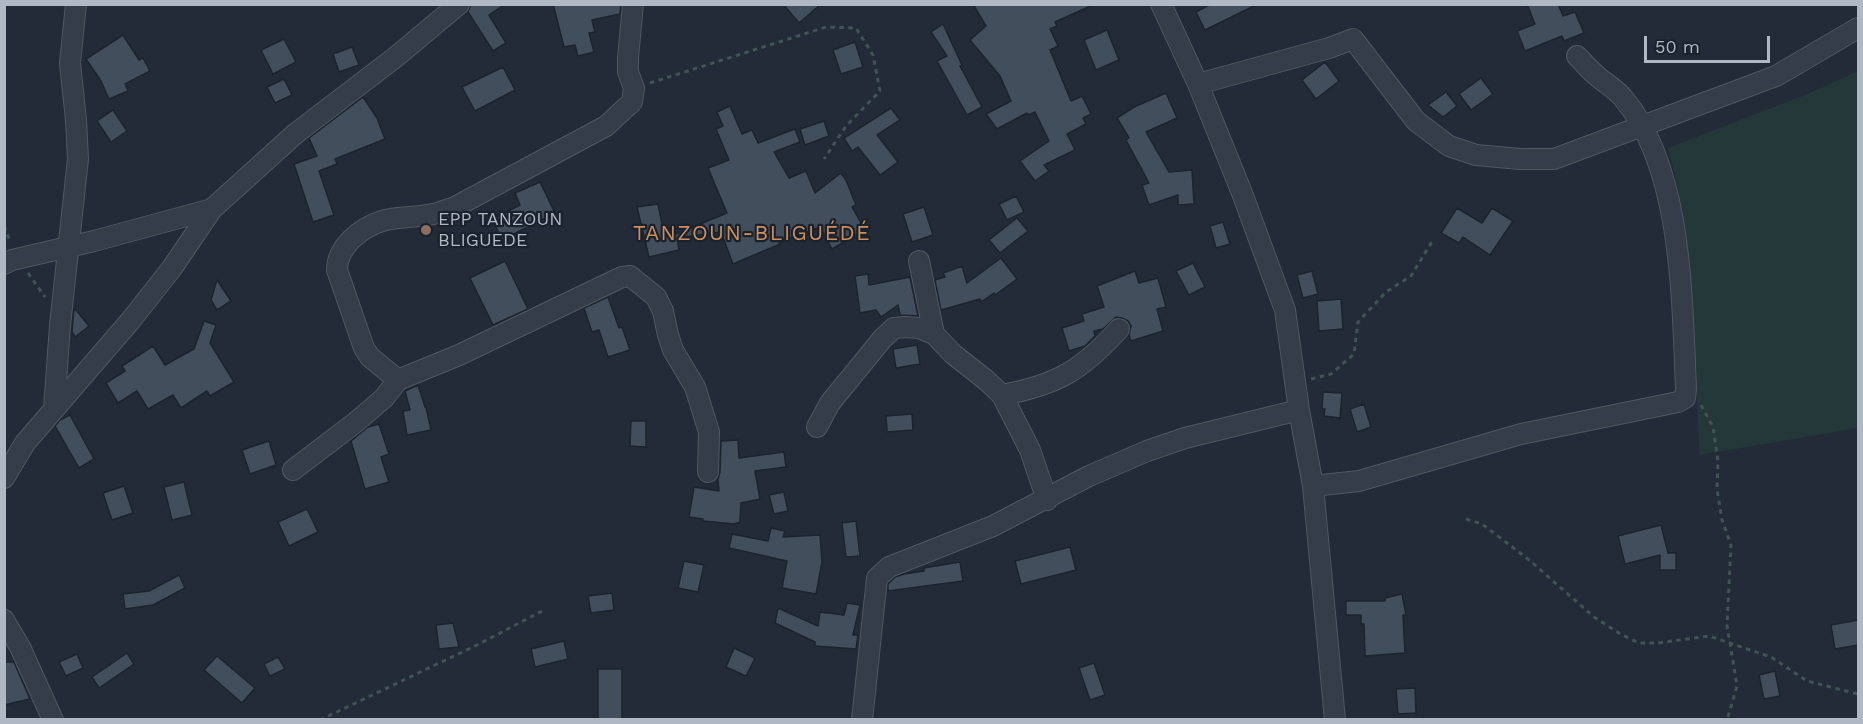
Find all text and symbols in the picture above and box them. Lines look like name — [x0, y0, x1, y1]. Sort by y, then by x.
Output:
scale bar — [1647, 24, 1773, 62]
text: 50 m — [1655, 36, 1700, 57]
place label: EPP TANZOUN BLIGUEDE — [438, 209, 562, 252]
district label: TANZOUN-BLIGUÉDÉ — [633, 221, 871, 247]
marker: EPP TANZOUN BLIGUEDE — [419, 223, 433, 237]

